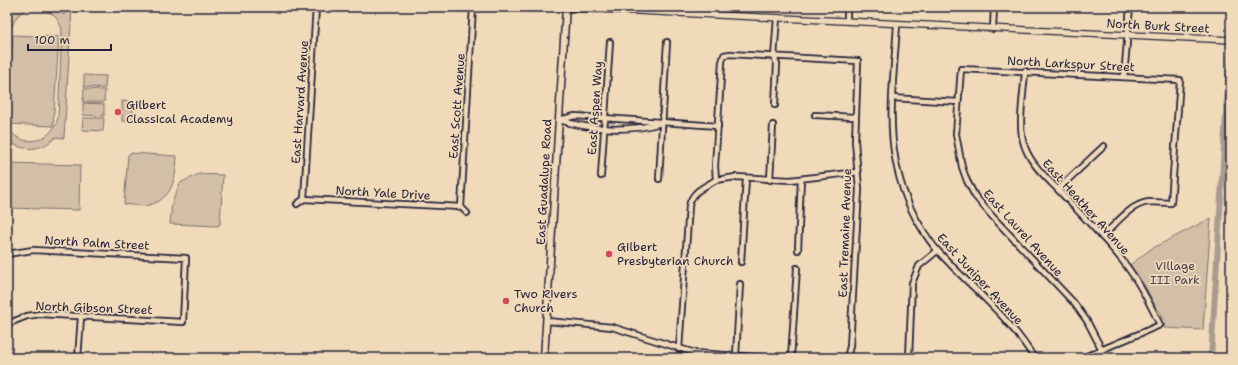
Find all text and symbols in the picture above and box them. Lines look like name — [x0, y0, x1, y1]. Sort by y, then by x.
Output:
street label: North Burk Street — [1106, 15, 1210, 37]
scale bar — [28, 26, 111, 52]
text: 100 m — [34, 32, 70, 48]
street label: East Harvard Avenue — [288, 39, 312, 164]
street label: East Scott Avenue — [445, 52, 469, 159]
street label: North Larkspur Street — [1007, 53, 1135, 75]
street label: East Aspen Way — [584, 60, 606, 156]
place label: Gilbert Classical Academy — [126, 97, 233, 127]
marker: Gilbert Classical Academy — [113, 107, 123, 117]
street label: East Guadalupe Road — [533, 118, 555, 245]
street label: East Heather Avenue — [1039, 156, 1133, 258]
street label: East Tremaine Avenue — [835, 168, 855, 298]
street label: North Yale Drive — [335, 183, 431, 203]
street label: East Laurel Avenue — [980, 186, 1067, 280]
street label: East Juniper Avenue — [933, 230, 1027, 328]
street label: North Palm Street — [44, 232, 150, 254]
place label: Gilbert Presbyterian Church — [617, 239, 733, 269]
marker: Gilbert Presbyterian Church — [604, 249, 614, 259]
park label: Village III Park — [1150, 258, 1200, 288]
place label: Two Rivers Church — [514, 286, 577, 316]
marker: Two Rivers Church — [501, 296, 511, 306]
street label: North Gibson Street — [35, 298, 153, 318]

